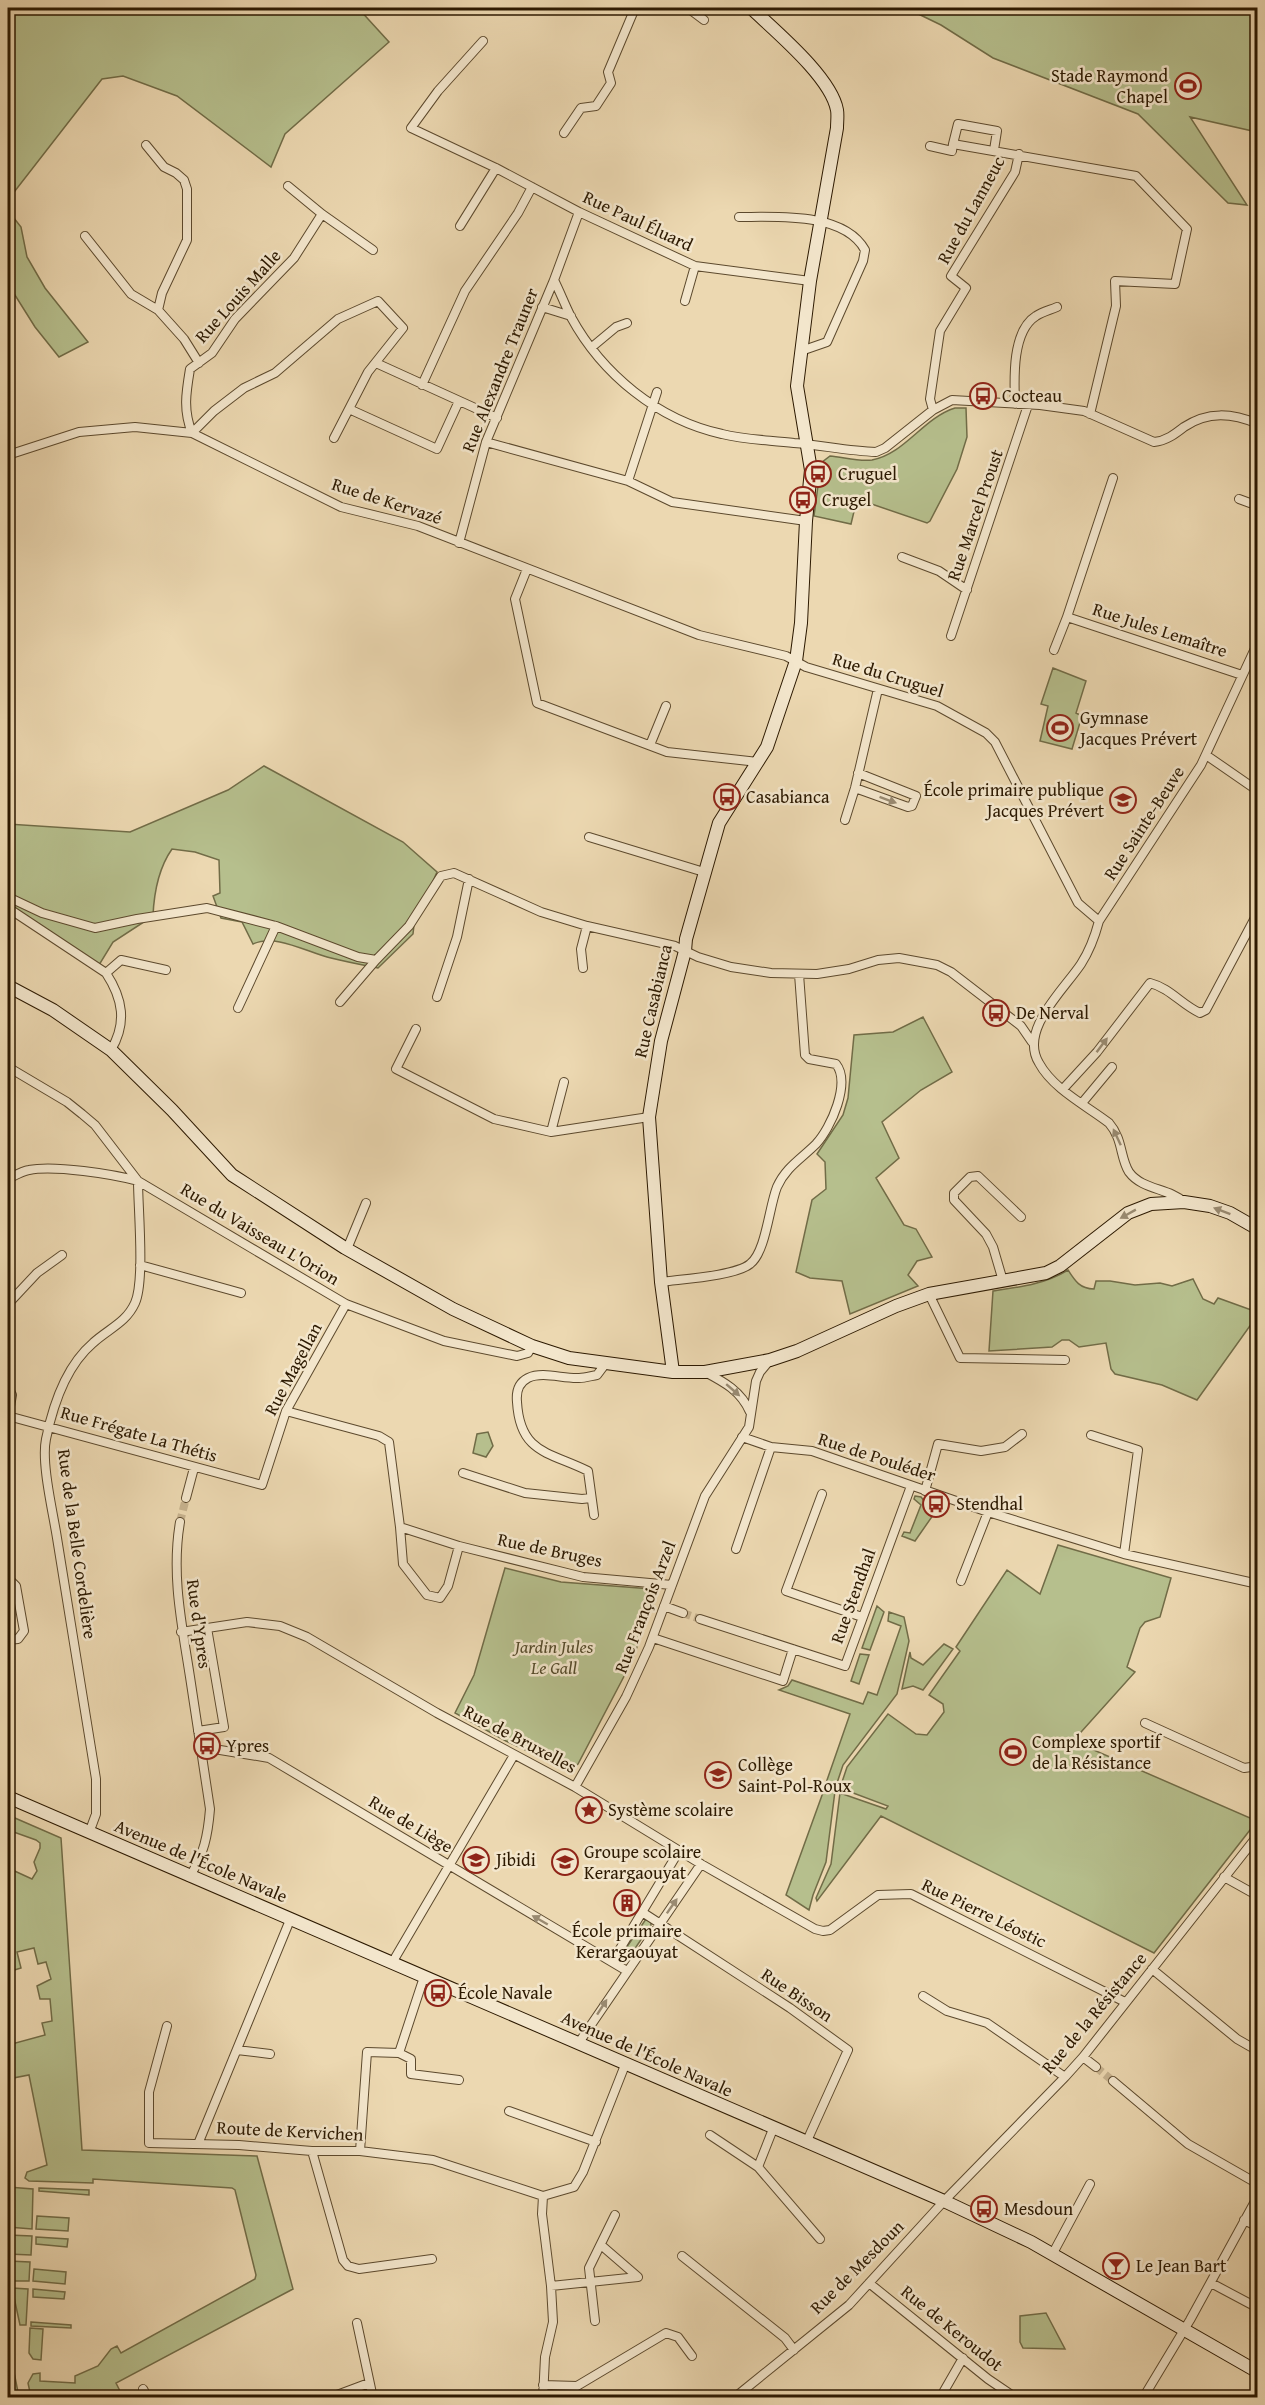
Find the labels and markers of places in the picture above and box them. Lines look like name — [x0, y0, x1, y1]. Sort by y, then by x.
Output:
place label: Stade Raymond Chapel — [1051, 62, 1168, 110]
sports icon: Stade Raymond Chapel — [1173, 71, 1203, 101]
bus stop icon: Cocteau — [968, 381, 998, 411]
place label: Cocteau — [1002, 382, 1062, 409]
bus stop icon: Cruguel — [803, 459, 833, 489]
place label: Cruguel — [838, 460, 897, 487]
bus stop icon: Crugel — [788, 485, 818, 515]
place label: Crugel — [822, 486, 871, 513]
place label: Gymnase Jacques Prévert — [1078, 704, 1198, 752]
sports icon: Gymnase Jacques Prévert — [1045, 713, 1075, 743]
place label: École primaire publique Jacques Prévert — [924, 776, 1105, 824]
bus stop icon: Casabianca — [712, 782, 742, 812]
place label: Casabianca — [746, 783, 830, 810]
school or university icon: École primaire publique Jacques Prévert — [1108, 785, 1138, 815]
bus stop icon: De Nerval — [981, 998, 1011, 1028]
place label: De Nerval — [1016, 999, 1089, 1026]
bus stop icon: Stendhal — [921, 1489, 951, 1519]
place label: Stendhal — [956, 1490, 1023, 1517]
place label: Complexe sportif de la Résistance — [1032, 1728, 1163, 1776]
bus stop icon: Ypres — [192, 1731, 222, 1761]
place label: Ypres — [226, 1732, 269, 1759]
sports icon: Complexe sportif de la Résistance — [998, 1737, 1028, 1767]
place label: Collège Saint-Pol-Roux — [738, 1751, 852, 1799]
school or university icon: Collège Saint-Pol-Roux — [703, 1760, 733, 1790]
place icon: Système scolaire — [574, 1795, 604, 1825]
place label: Système scolaire — [608, 1796, 733, 1823]
place label: Groupe scolaire Kerargaouyat — [584, 1838, 701, 1886]
school or university icon: Jibidi — [461, 1845, 491, 1875]
place label: Jibidi — [494, 1846, 536, 1873]
school or university icon: Groupe scolaire Kerargaouyat — [550, 1847, 580, 1877]
building icon: École primaire Kerargaouyat — [612, 1888, 642, 1918]
place label: École primaire Kerargaouyat — [572, 1917, 682, 1965]
bus stop icon: École Navale — [423, 1978, 453, 2008]
place label: École Navale — [458, 1979, 552, 2006]
bus stop icon: Mesdoun — [969, 2194, 999, 2224]
place label: Mesdoun — [1004, 2195, 1073, 2222]
bar icon: Le Jean Bart — [1101, 2251, 1131, 2281]
place label: Le Jean Bart — [1136, 2252, 1227, 2279]

